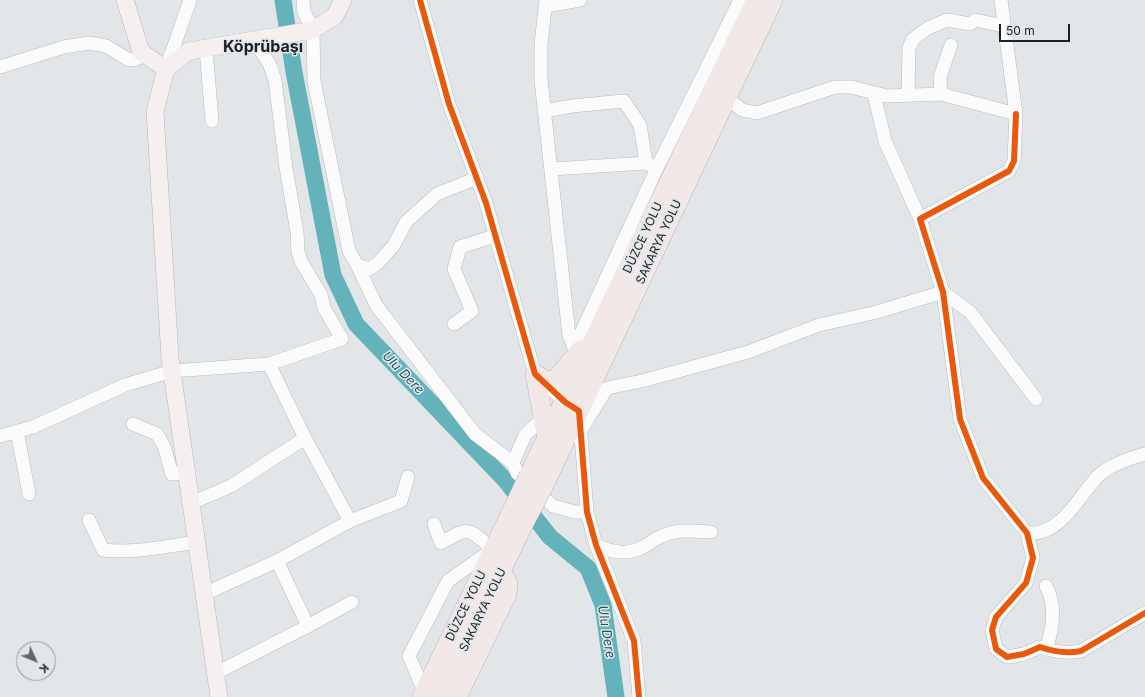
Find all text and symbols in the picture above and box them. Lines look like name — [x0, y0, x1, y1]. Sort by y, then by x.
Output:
scale bar — [1001, 16, 1072, 42]
text: 50 m — [1006, 23, 1035, 38]
district label: Köprübaşı — [223, 37, 303, 57]
street label: SAKARYA YOLU — [633, 198, 685, 286]
street label: DÜZCE YOLU — [620, 200, 666, 276]
water label: Ulu Dere — [379, 348, 427, 398]
street label: SAKARYA YOLU — [457, 566, 509, 654]
street label: DÜZCE YOLU — [443, 568, 489, 644]
water label: Ulu Dere — [594, 605, 618, 659]
north arrow — [16, 641, 56, 681]
text: K — [36, 661, 52, 676]

